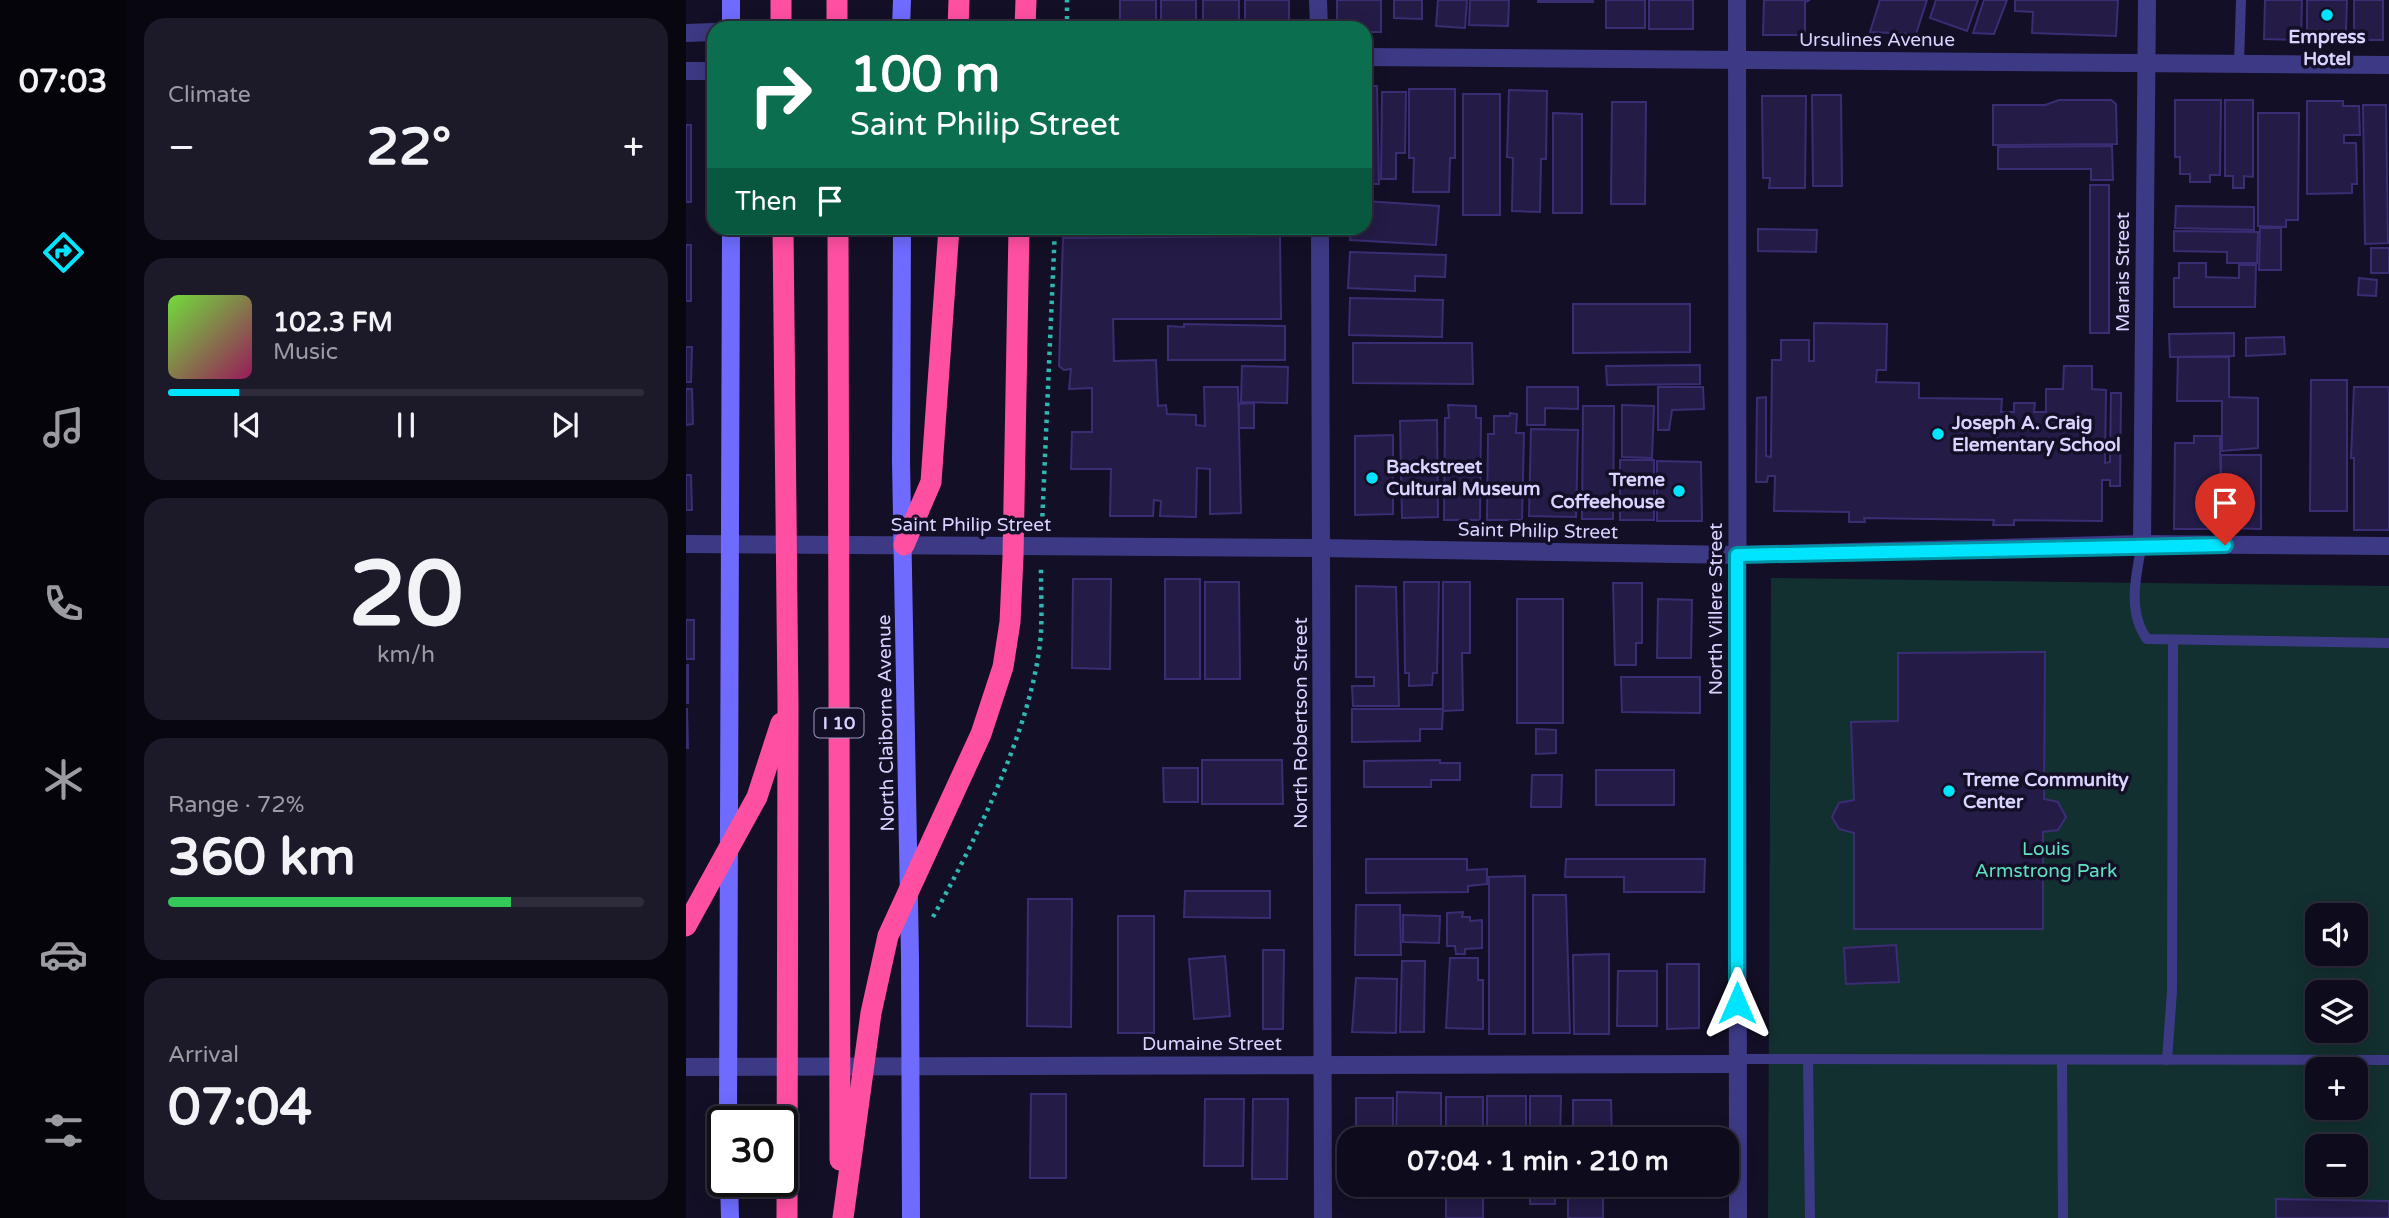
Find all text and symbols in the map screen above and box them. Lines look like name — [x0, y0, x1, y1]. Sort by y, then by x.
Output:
marker: Empress Hotel — [2319, 7, 2335, 23]
place label: Empress Hotel — [2288, 26, 2366, 70]
street label: Ursulines Avenue — [1799, 29, 1955, 51]
text: 100 m — [850, 46, 1000, 105]
icon: right — [735, 49, 826, 140]
text: 07:03 — [19, 63, 107, 101]
text: Climate — [168, 81, 251, 109]
text: Saint Philip Street — [850, 106, 1120, 144]
text: 22° — [366, 116, 451, 179]
text: − — [168, 125, 195, 171]
text: + — [623, 125, 644, 171]
icon: arrive — [811, 182, 849, 220]
text: Then — [735, 186, 797, 217]
street label: Marais Street — [2112, 212, 2134, 332]
icon: directions — [39, 228, 88, 277]
text: 102.3 FM — [273, 307, 393, 338]
text: Music — [273, 338, 338, 366]
icon: music — [39, 403, 88, 452]
icon: previous — [228, 406, 266, 444]
icon: pause — [387, 406, 425, 444]
icon: next — [546, 406, 584, 444]
place label: Joseph A. Craig Elementary School — [1951, 412, 2121, 457]
marker: Joseph A. Craig Elementary School — [1930, 426, 1946, 442]
place label: Backstreet Cultural Museum — [1386, 456, 1540, 500]
place label: Treme Coffeehouse — [1550, 469, 1665, 513]
marker: Backstreet Cultural Museum — [1364, 470, 1380, 486]
pin — [2195, 473, 2255, 545]
marker: Treme Coffeehouse — [1671, 483, 1687, 499]
icon: arrive — [2206, 484, 2244, 522]
street label: Saint Philip Street — [891, 514, 1051, 536]
street label: Saint Philip Street — [1458, 519, 1618, 543]
street label: North Villere Street — [1705, 523, 1727, 695]
text: 20 — [349, 540, 463, 650]
icon: phone — [39, 579, 88, 628]
street label: North Claiborne Avenue — [873, 614, 899, 832]
street label: North Robertson Street — [1290, 617, 1312, 829]
text: km/h — [377, 641, 435, 669]
road number: I 10 — [814, 708, 864, 738]
icon: climate — [39, 755, 88, 804]
place label: Treme Community Center — [1962, 769, 2130, 813]
marker: Treme Community Center — [1941, 783, 1957, 799]
text: Range · 72% — [168, 791, 304, 819]
text: 360 km — [168, 826, 356, 889]
park label: Louis Armstrong Park — [1975, 838, 2117, 882]
map controls — [2305, 903, 2368, 1197]
button: sound — [2305, 903, 2368, 966]
icon: car — [39, 930, 88, 979]
position arrow — [1700, 966, 1774, 1040]
button: layers — [2305, 980, 2368, 1043]
street label: Dumaine Street — [1142, 1033, 1282, 1055]
text: Arrival — [168, 1041, 239, 1069]
button: + — [2305, 1057, 2368, 1120]
text: 07:04 — [168, 1076, 312, 1139]
icon: filters — [39, 1106, 88, 1155]
speed limit sign: 30 — [707, 1106, 798, 1197]
button: − — [2305, 1134, 2368, 1197]
text: 07:04 · 1 min · 210 m — [1407, 1146, 1669, 1177]

